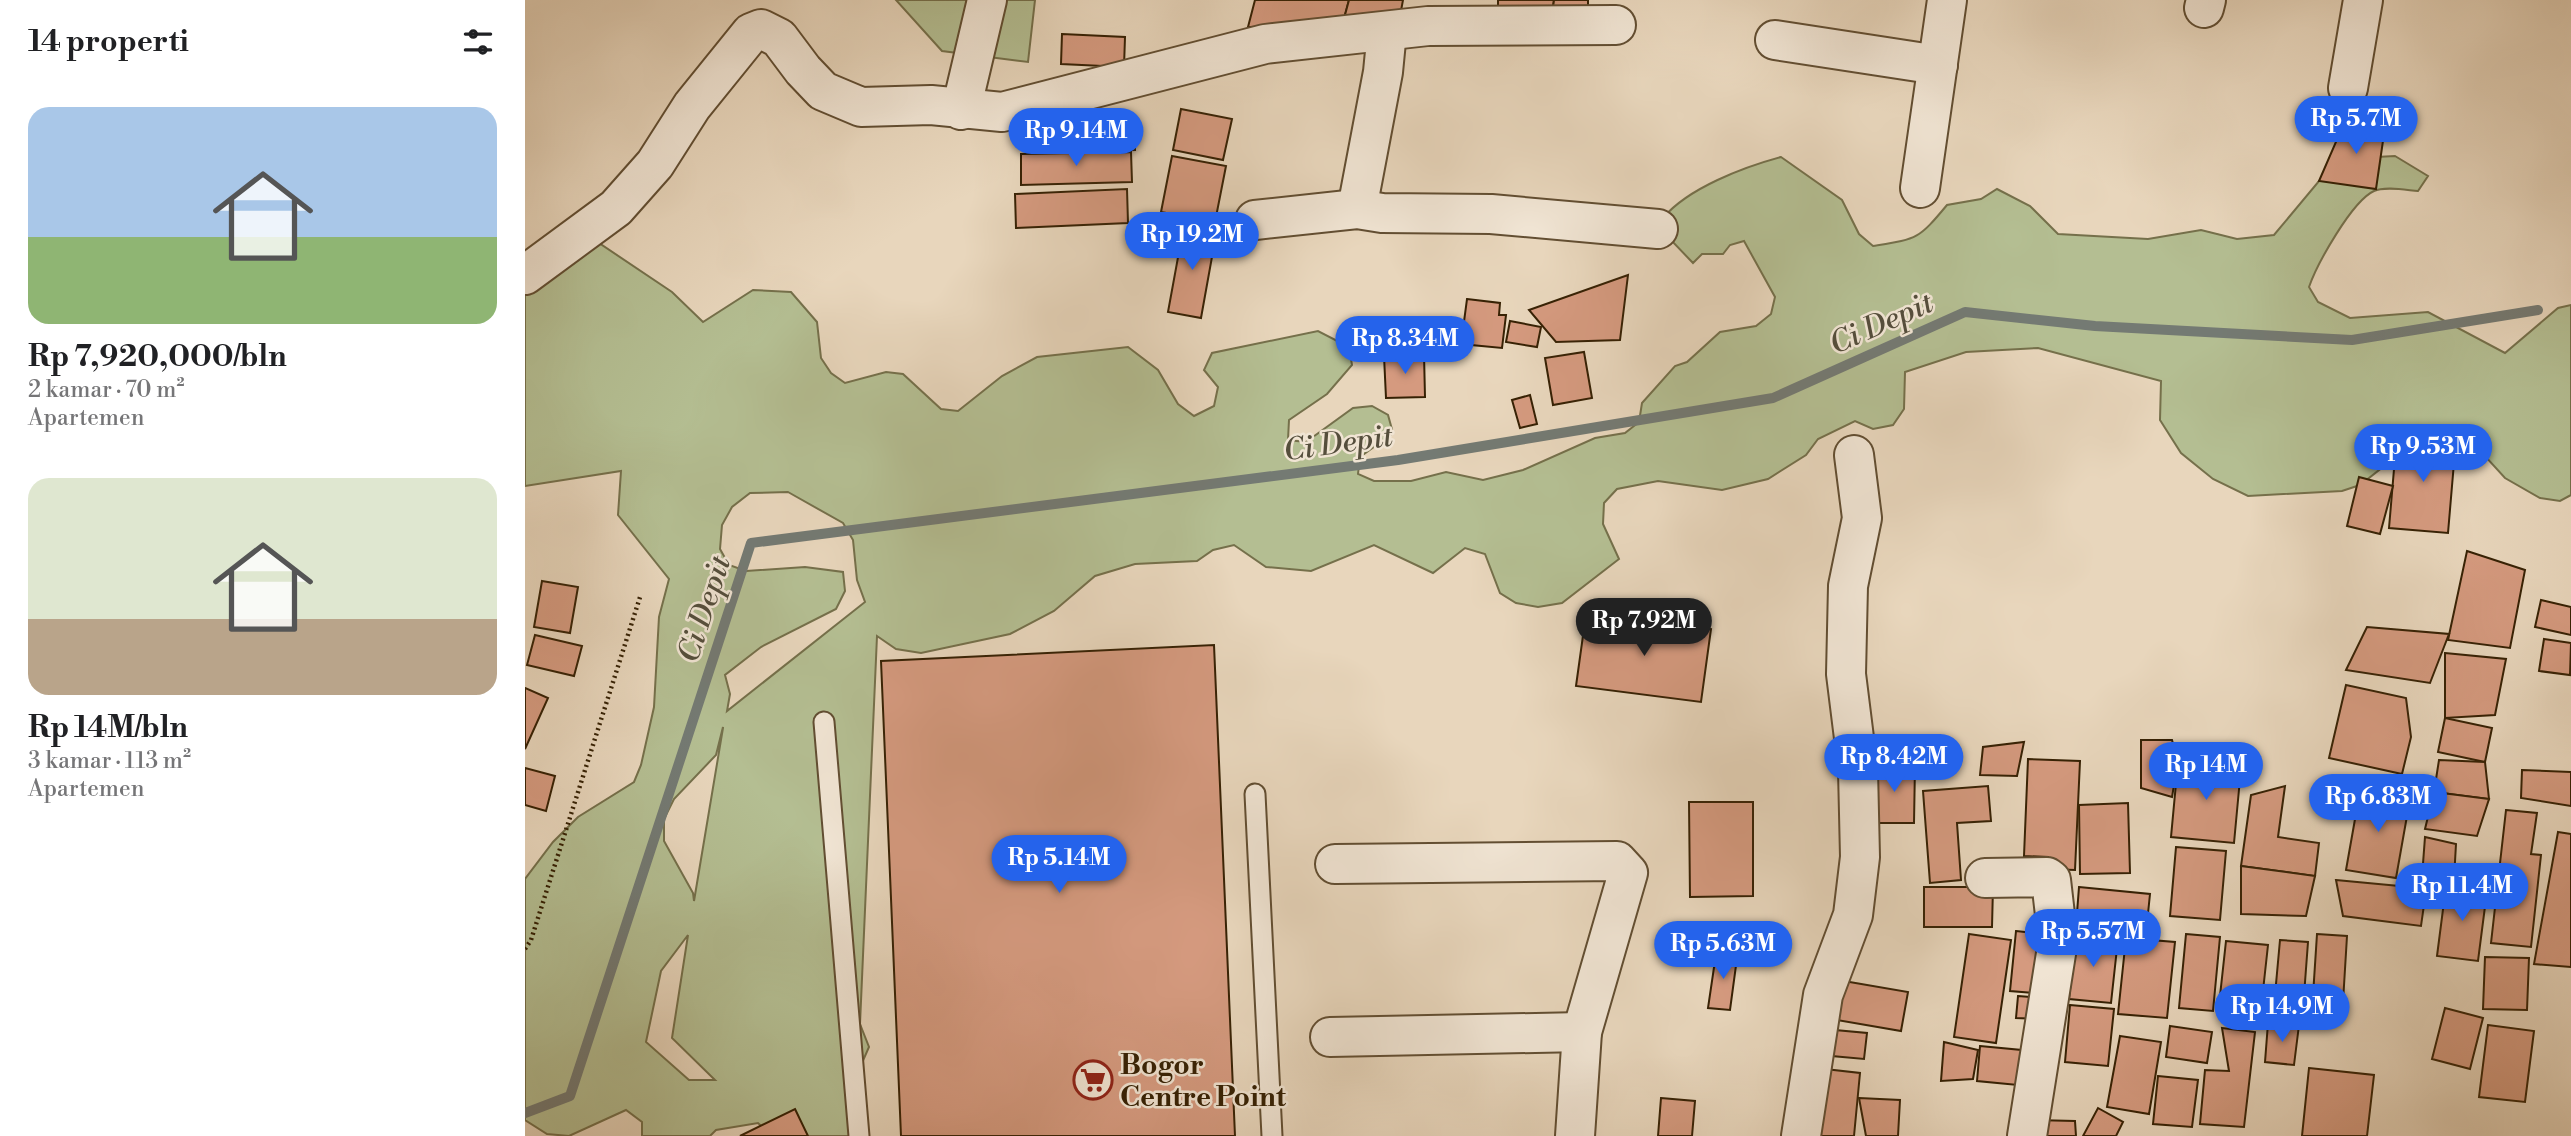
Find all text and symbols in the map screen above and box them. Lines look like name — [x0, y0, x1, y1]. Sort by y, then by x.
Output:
text: 14 properti — [28, 23, 189, 61]
icon: filters — [459, 23, 497, 61]
pin: Rp 5.7M — [2291, 96, 2421, 156]
text: Rp 5.7M — [2311, 105, 2401, 133]
pin: Rp 9.14M — [1004, 108, 1148, 168]
text: Rp 9.14M — [1024, 117, 1128, 145]
icon: home — [200, 153, 326, 279]
pin: Rp 19.2M — [1120, 212, 1264, 272]
text: Rp 19.2M — [1141, 221, 1243, 249]
water label: Ci Depit — [1824, 284, 1940, 364]
pin: Rp 8.34M — [1333, 316, 1477, 376]
text: Rp 8.34M — [1351, 325, 1459, 353]
text: Rp 7,920,000/bln — [28, 338, 287, 376]
text: 2 kamar · 70 m² — [28, 376, 184, 404]
text: Apartemen — [28, 404, 144, 432]
water label: Ci Depit — [1281, 417, 1396, 470]
pin: Rp 9.53M — [2351, 424, 2495, 484]
text: Rp 9.53M — [2370, 433, 2476, 461]
icon: home — [200, 524, 326, 650]
water label: Ci Depit — [670, 550, 740, 667]
pin: Rp 7.92M — [1572, 598, 1716, 658]
text: Rp 7.92M — [1592, 607, 1696, 635]
text: Rp 14M/bln — [28, 709, 188, 747]
pin: Rp 8.42M — [1822, 734, 1966, 794]
pin: Rp 14M — [2149, 742, 2263, 802]
text: Rp 8.42M — [1840, 743, 1948, 771]
text: 3 kamar · 113 m² — [28, 747, 191, 775]
text: Rp 14M — [2165, 751, 2247, 779]
pin: Rp 6.83M — [2306, 774, 2450, 834]
text: Apartemen — [28, 775, 144, 803]
text: Rp 6.83M — [2325, 783, 2431, 811]
pin: Rp 5.14M — [987, 836, 1131, 895]
text: Rp 5.14M — [1008, 844, 1110, 872]
pin: Rp 11.4M — [2390, 864, 2534, 923]
text: Rp 11.4M — [2411, 872, 2513, 900]
pin: Rp 5.57M — [2021, 909, 2165, 969]
text: Rp 5.57M — [2041, 918, 2145, 946]
pin: Rp 5.63M — [1651, 922, 1795, 981]
text: Rp 5.63M — [1670, 930, 1776, 958]
pin: Rp 14.9M — [2210, 984, 2354, 1044]
text: Rp 14.9M — [2231, 993, 2333, 1021]
place label: Bogor Centre Point — [1120, 1048, 1287, 1115]
supermarket icon: Bogor Centre Point — [1072, 1059, 1114, 1101]

